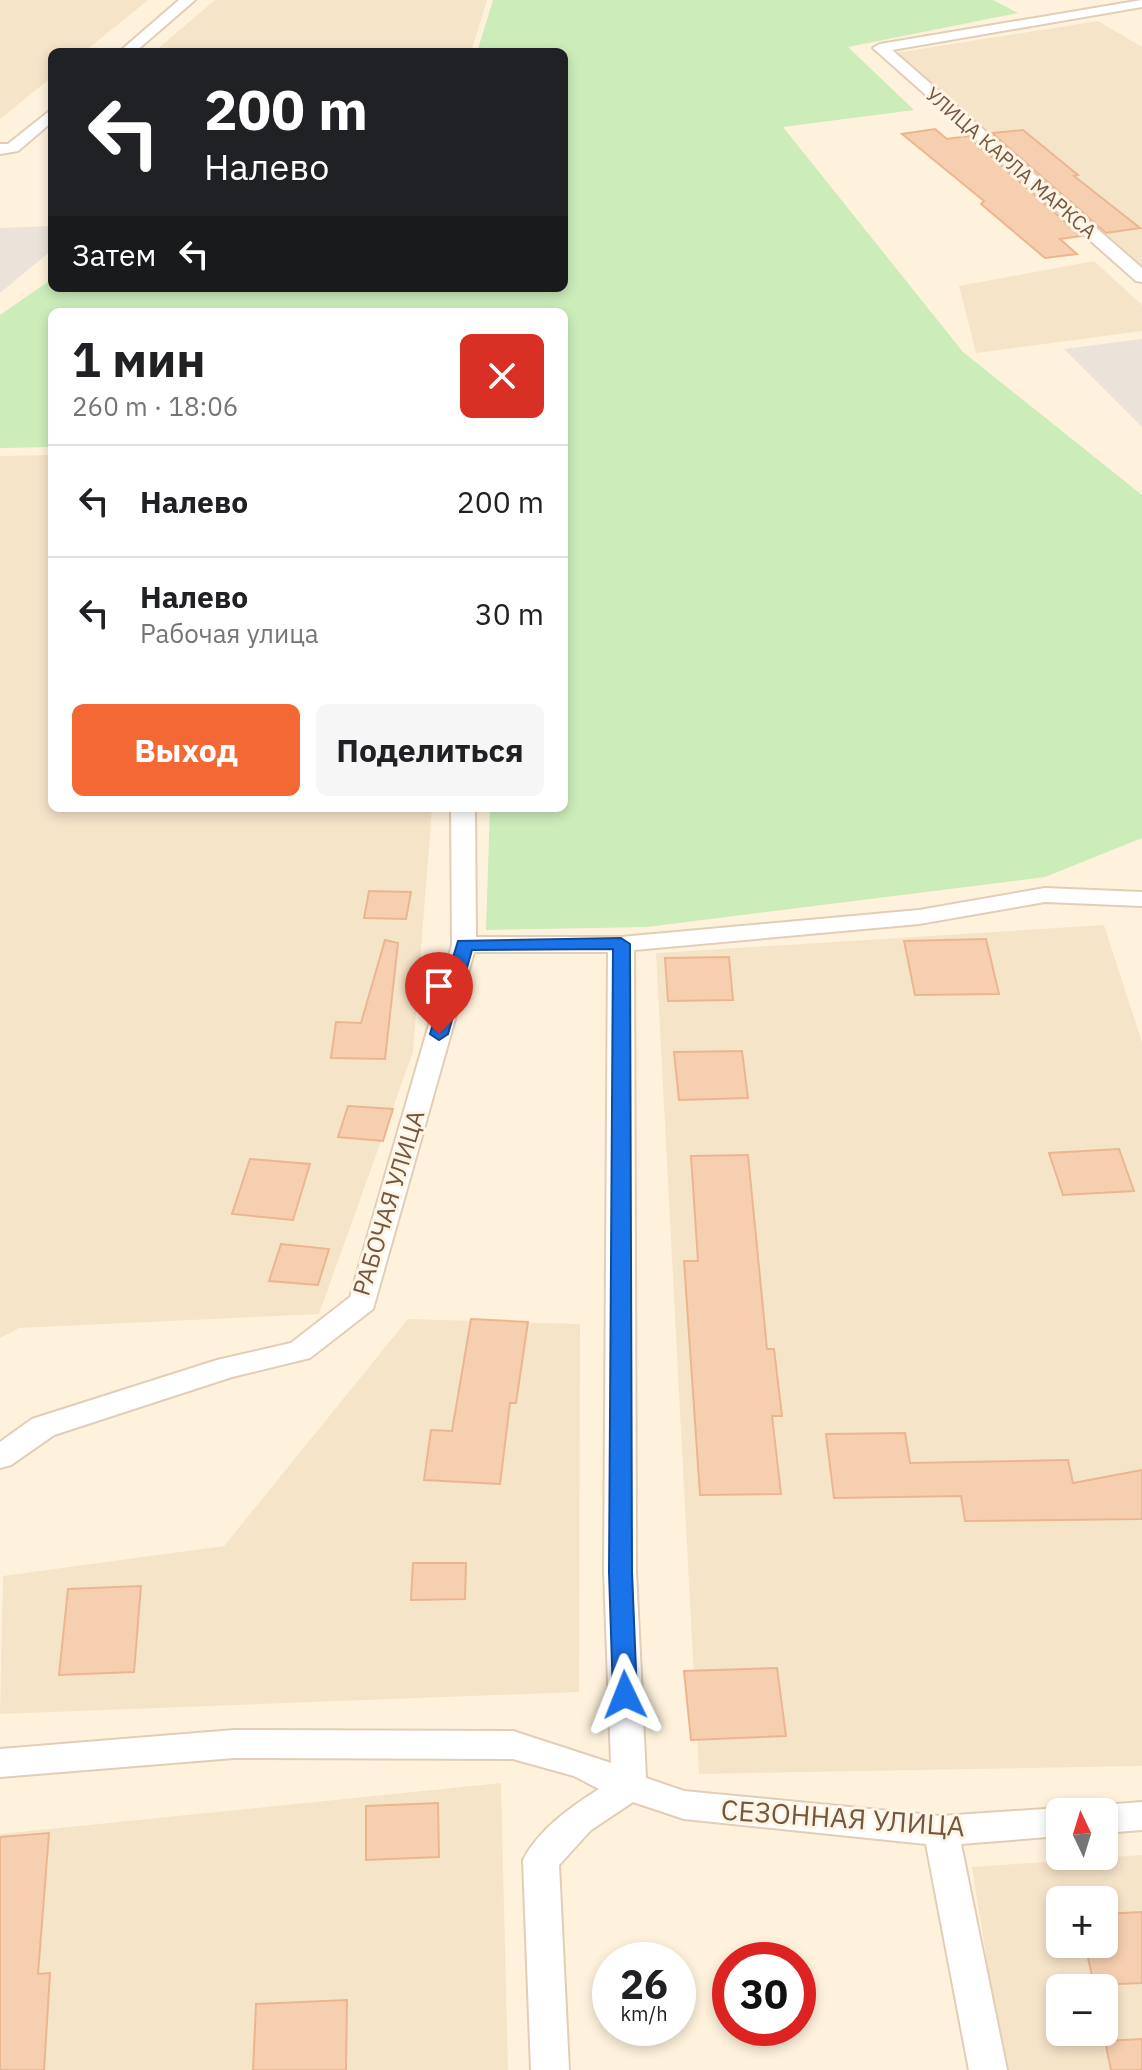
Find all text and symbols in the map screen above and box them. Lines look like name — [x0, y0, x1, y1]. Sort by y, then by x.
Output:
text: 200 m — [204, 73, 368, 145]
icon: left — [72, 80, 176, 184]
street label: УЛИЦА КАРЛА МАРКСА — [920, 81, 1103, 245]
text: Налево — [204, 143, 329, 190]
icon: left — [172, 232, 216, 276]
text: Затем — [72, 235, 156, 274]
text: 1 мин — [72, 328, 206, 390]
button: close — [460, 334, 544, 418]
text: 260 m · 18:06 — [72, 389, 238, 423]
icon: left — [72, 479, 116, 523]
text: Налево — [140, 482, 248, 521]
text: 200 m — [457, 482, 544, 521]
text: Налево — [140, 577, 248, 616]
icon: left — [72, 591, 116, 635]
text: 30 m — [475, 594, 544, 633]
text: Рабочая улица — [140, 616, 319, 650]
button: Выход — [72, 704, 300, 796]
button: Поделиться — [316, 704, 544, 796]
pin — [405, 952, 473, 1034]
icon: arrive — [417, 964, 461, 1008]
street label: РАБОЧАЯ УЛИЦА — [345, 1106, 431, 1299]
position arrow — [583, 1653, 667, 1737]
street label: СЕЗОННАЯ УЛИЦА — [720, 1791, 966, 1844]
north arrow — [1046, 1798, 1118, 1870]
map controls — [1046, 1798, 1118, 2046]
button: + — [1046, 1886, 1118, 1958]
speed limit sign: 30 — [712, 1942, 816, 2046]
text: 26 — [620, 1958, 668, 2010]
button: − — [1046, 1974, 1118, 2046]
text: km/h — [620, 2000, 668, 2027]

